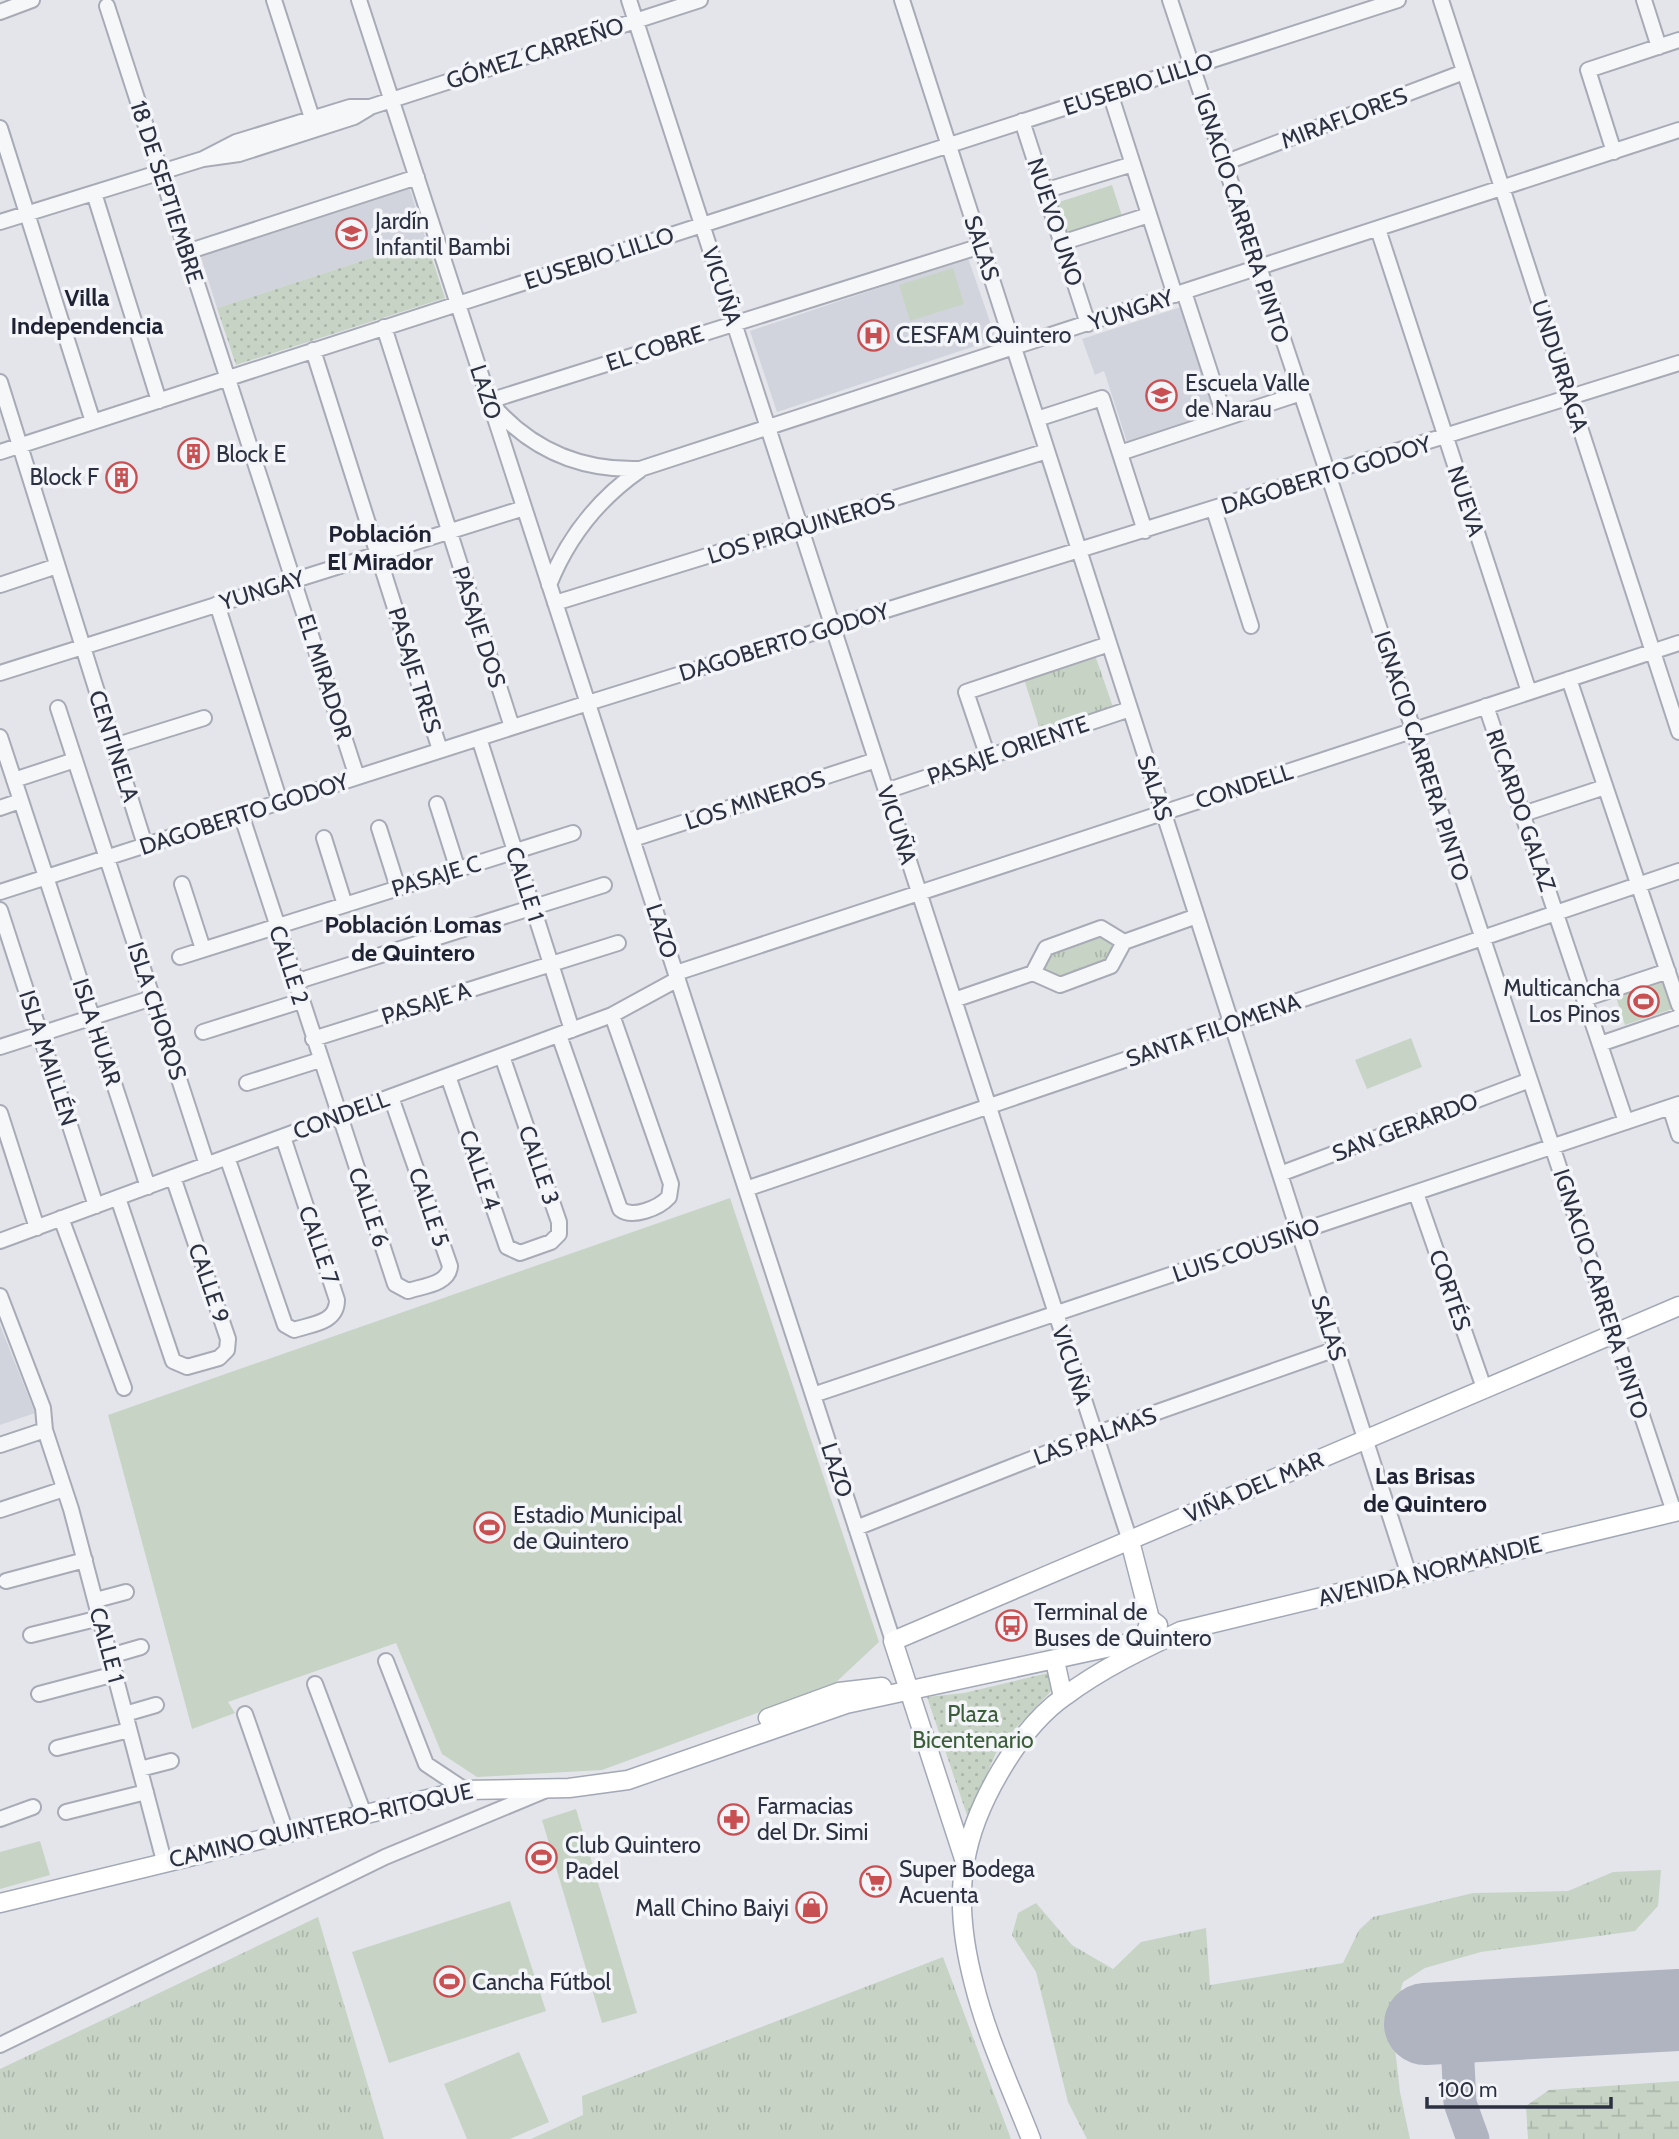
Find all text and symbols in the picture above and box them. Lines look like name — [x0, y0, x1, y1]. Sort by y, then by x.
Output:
street label: GÓMEZ CARREÑO — [443, 11, 627, 95]
street label: EUSEBIO LILLO — [1060, 47, 1216, 121]
street label: MIRAFLORES — [1277, 81, 1411, 155]
street label: IGNACIO CARRERA PINTO — [1188, 90, 1296, 346]
street label: 18 DE SEPTIEMBRE — [124, 97, 210, 287]
street label: NUEVO UNO — [1021, 155, 1089, 289]
place label: Jardín Infantil Bambi — [374, 207, 510, 261]
street label: SALAS — [958, 212, 1006, 284]
school or university icon: Jardín Infantil Bambi — [335, 217, 369, 251]
street label: EUSEBIO LILLO — [521, 221, 677, 295]
street label: VICUÑA — [696, 243, 748, 329]
district label: Villa Independencia — [10, 283, 164, 340]
street label: YUNGAY — [1084, 283, 1178, 337]
street label: UNDURRAGA — [1525, 296, 1595, 436]
hospital icon: CESFAM Quintero — [856, 318, 890, 352]
street label: EL COBRE — [602, 319, 708, 377]
place label: CESFAM Quintero — [896, 321, 1071, 349]
street label: LAZO — [464, 361, 508, 423]
place label: Escuela Valle de Narau — [1185, 369, 1310, 423]
school or university icon: Escuela Valle de Narau — [1145, 379, 1179, 413]
street label: DAGOBERTO GODOY — [1218, 429, 1435, 520]
building icon: Block E — [176, 437, 210, 471]
place label: Block E — [216, 440, 286, 468]
building icon: Block F — [105, 460, 139, 494]
street label: NUEVA — [1441, 462, 1491, 540]
place label: Block F — [29, 463, 99, 491]
street label: LOS PIRQUINEROS — [704, 486, 898, 570]
district label: Población El Mirador — [327, 519, 433, 576]
street label: PASAJE DOS — [446, 563, 512, 691]
street label: YUNGAY — [215, 564, 309, 616]
street label: DAGOBERTO GODOY — [676, 596, 893, 687]
street label: PASAJE TRES — [383, 604, 447, 736]
street label: EL MIRADOR — [292, 611, 358, 743]
street label: IGNACIO CARRERA PINTO — [1368, 628, 1476, 884]
street label: CENTINELA — [83, 687, 145, 805]
street label: PASAJE ORIENTE — [923, 709, 1093, 791]
street label: RICARDO GALAZ — [1480, 725, 1562, 895]
street label: SALAS — [1131, 752, 1179, 824]
street label: CONDELL — [1192, 757, 1296, 815]
street label: LOS MINEROS — [681, 764, 829, 836]
street label: DAGOBERTO GODOY — [136, 767, 353, 861]
street label: VICUÑA — [871, 782, 923, 868]
street label: CALLE 1 — [500, 843, 550, 925]
street label: PASAJE C — [388, 849, 484, 903]
street label: LAZO — [640, 900, 684, 962]
district label: Población Lomas de Quintero — [324, 910, 502, 967]
street label: CALLE 2 — [263, 922, 315, 1008]
street label: ISLA CHOROS — [122, 939, 192, 1083]
place label: Multicancha Los Pinos — [1503, 974, 1620, 1028]
street label: ISLA HUAR — [67, 975, 127, 1089]
street label: PASAJE A — [378, 975, 474, 1031]
sports icon: Multicancha Los Pinos — [1626, 984, 1660, 1018]
street label: ISLA MAILLÉN — [13, 986, 84, 1129]
street label: SANTA FILOMENA — [1122, 987, 1304, 1073]
street label: CONDELL — [289, 1085, 393, 1145]
street label: SAN GERARDO — [1328, 1086, 1482, 1168]
street label: CALLE 3 — [512, 1122, 566, 1208]
street label: CALLE 4 — [453, 1126, 507, 1214]
street label: CALLE 6 — [342, 1163, 396, 1251]
street label: CALLE 5 — [402, 1164, 456, 1250]
street label: IGNACIO CARRERA PINTO — [1547, 1166, 1655, 1422]
street label: CALLE 7 — [293, 1202, 346, 1288]
street label: LUIS COUSIÑO — [1169, 1212, 1323, 1288]
street label: CALLE 9 — [182, 1239, 236, 1327]
street label: CORTÉS — [1423, 1246, 1478, 1334]
street label: SALAS — [1305, 1292, 1353, 1364]
street label: VICUÑA — [1046, 1322, 1098, 1408]
street label: LAS PALMAS — [1030, 1401, 1160, 1471]
street label: LAZO — [815, 1439, 859, 1501]
street label: VIÑA DEL MAR — [1180, 1445, 1328, 1529]
district label: Las Brisas de Quintero — [1363, 1461, 1487, 1518]
place label: Estadio Municipal de Quintero — [513, 1501, 683, 1555]
sports icon: Estadio Municipal de Quintero — [473, 1511, 507, 1545]
street label: AVENIDA NORMANDIE — [1315, 1530, 1545, 1612]
place label: Terminal de Buses de Quintero — [1034, 1598, 1212, 1652]
street label: CALLE 1 — [84, 1604, 130, 1686]
bus stop icon: Terminal de Buses de Quintero — [994, 1608, 1028, 1642]
park label: Plaza Bicentenario — [912, 1700, 1034, 1754]
street label: CAMINO QUINTERO-RITOQUE — [166, 1776, 476, 1874]
place label: Farmacias del Dr. Simi — [757, 1792, 868, 1846]
pharmacy icon: Farmacias del Dr. Simi — [717, 1802, 751, 1836]
place label: Club Quintero Padel — [565, 1831, 701, 1885]
sports icon: Club Quintero Padel — [525, 1841, 559, 1875]
place label: Super Bodega Acuenta — [899, 1855, 1035, 1909]
supermarket icon: Super Bodega Acuenta — [859, 1865, 893, 1899]
shop icon: Mall Chino Baiyi — [795, 1891, 829, 1925]
place label: Mall Chino Baiyi — [635, 1894, 789, 1922]
sports icon: Cancha Fútbol — [432, 1965, 466, 1999]
place label: Cancha Fútbol — [472, 1968, 612, 1996]
scale bar — [1427, 2066, 1611, 2110]
text: 100 m — [1438, 2077, 1497, 2102]

